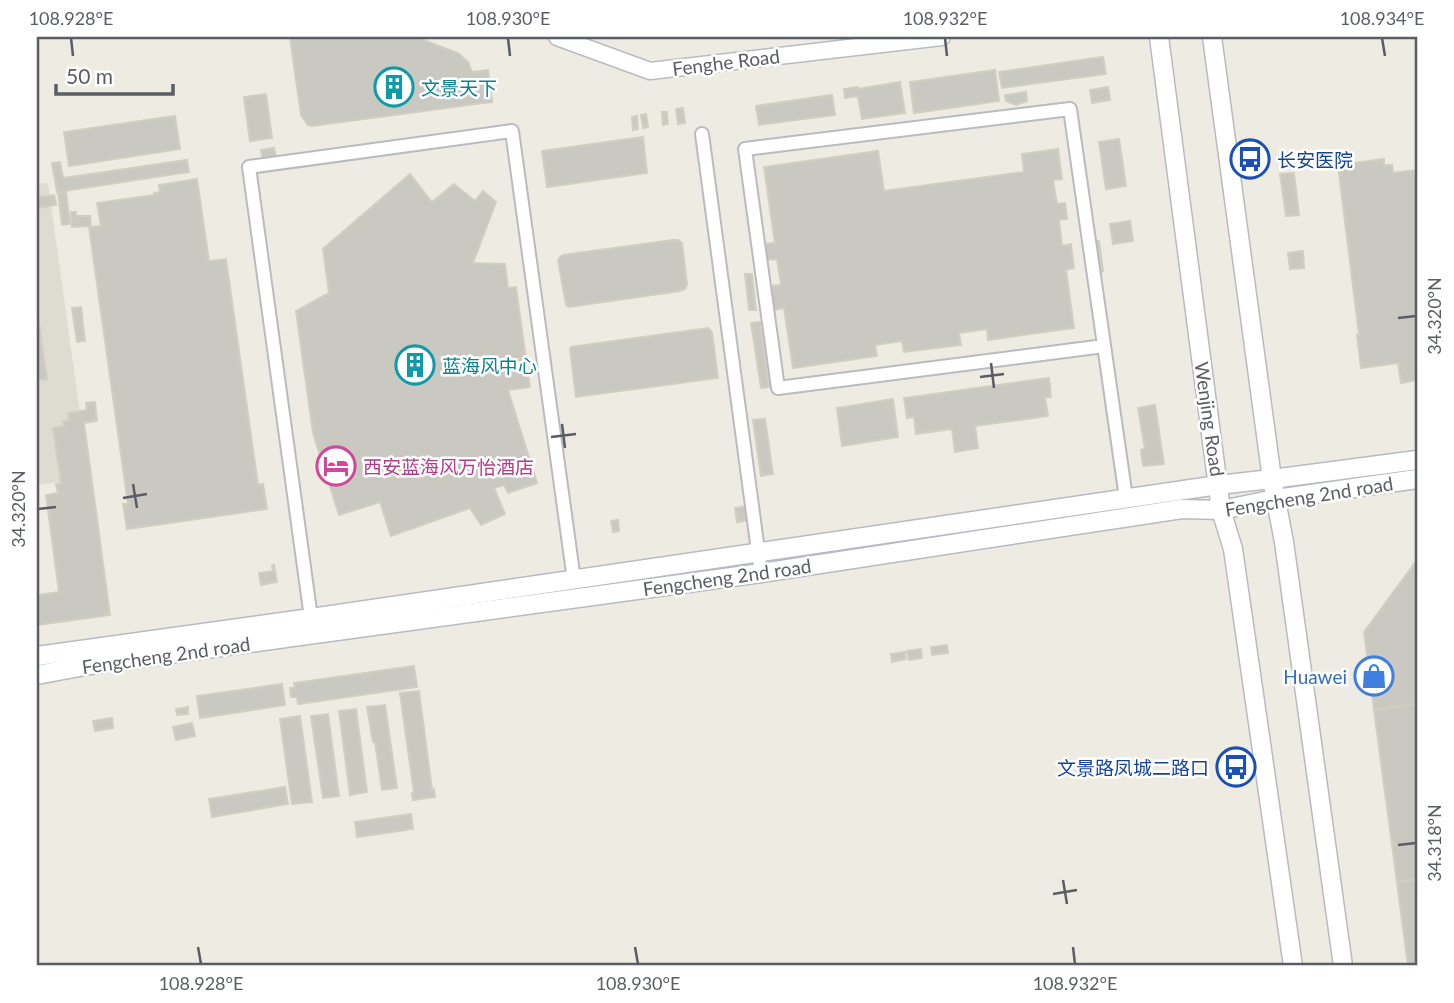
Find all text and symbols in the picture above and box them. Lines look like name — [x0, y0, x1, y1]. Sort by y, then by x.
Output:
text: 108.928°E — [29, 7, 113, 29]
text: 108.930°E — [466, 7, 550, 29]
text: 108.932°E — [903, 7, 987, 29]
text: 108.934°E — [1340, 7, 1424, 29]
street label: Fenghe Road — [671, 44, 781, 80]
scale bar — [56, 52, 173, 96]
text: 50 m — [66, 63, 113, 88]
building icon: 文景天下 — [373, 66, 415, 108]
place label: 文景天下 — [421, 76, 497, 99]
bus stop icon: 长安医院 — [1229, 138, 1271, 180]
place label: 长安医院 — [1277, 148, 1353, 171]
text: 34.320°N — [1423, 277, 1445, 355]
building icon: 蓝海风中心 — [394, 344, 436, 386]
place label: 蓝海风中心 — [442, 354, 537, 377]
street label: Wenjing Road — [1191, 360, 1229, 478]
hotel icon: 西安蓝海风万怡酒店 — [315, 445, 357, 487]
place label: 西安蓝海风万怡酒店 — [363, 455, 534, 478]
text: 34.320°N — [7, 470, 29, 548]
street label: Fengcheng 2nd road — [1223, 471, 1395, 521]
street label: Fengcheng 2nd road — [641, 554, 813, 600]
street label: Fengcheng 2nd road — [80, 632, 252, 678]
shop icon: Huawei — [1353, 655, 1395, 697]
place label: Huawei — [1283, 665, 1347, 688]
bus stop icon: 文景路凤城二路口 — [1215, 746, 1257, 788]
place label: 文景路凤城二路口 — [1057, 756, 1209, 779]
text: 34.318°N — [1423, 804, 1445, 882]
text: 108.928°E — [159, 972, 243, 994]
text: 108.930°E — [596, 972, 680, 994]
text: 108.932°E — [1033, 972, 1117, 994]

